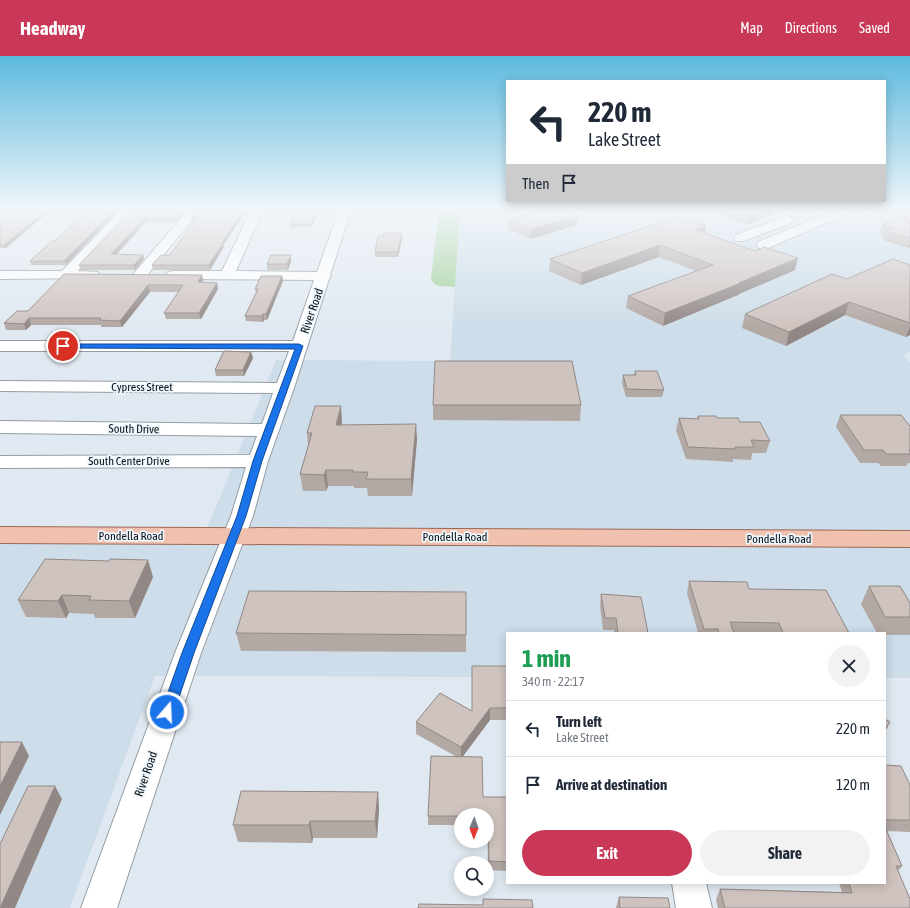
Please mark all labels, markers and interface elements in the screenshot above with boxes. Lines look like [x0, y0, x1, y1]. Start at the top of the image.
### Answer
text: Headway [20, 17, 85, 39]
text: Map [740, 20, 763, 36]
text: Directions [785, 20, 837, 36]
text: Saved [859, 20, 890, 36]
icon: left [522, 96, 574, 148]
text: 220 m [588, 96, 651, 128]
text: Lake Street [588, 129, 661, 150]
icon: arrive [558, 172, 580, 194]
text: Then [522, 175, 550, 192]
street label: River Road [298, 286, 326, 336]
pin [46, 329, 80, 363]
icon: arrive [52, 335, 74, 357]
street label: Cypress Street [111, 380, 173, 394]
street label: South Drive [109, 422, 159, 436]
street label: South Center Drive [88, 454, 170, 468]
street label: Pondella Road [99, 529, 163, 543]
street label: Pondella Road [423, 530, 487, 544]
street label: Pondella Road [747, 532, 811, 546]
text: 1 min [522, 645, 571, 672]
button: close [828, 645, 870, 687]
text: 340 m · 22:17 [522, 674, 585, 689]
position arrow [146, 691, 188, 733]
text: Turn left [556, 713, 602, 730]
icon: left [522, 718, 544, 740]
text: 220 m [836, 720, 870, 737]
text: Lake Street [556, 730, 609, 745]
street label: River Road [132, 749, 160, 799]
icon: arrive [522, 774, 544, 796]
text: Arrive at destination [556, 776, 667, 793]
text: 120 m [836, 776, 870, 793]
north arrow [454, 808, 494, 848]
map controls [454, 808, 494, 896]
button: Exit [522, 830, 692, 876]
button: Share [700, 830, 870, 876]
button: search [454, 856, 494, 896]

